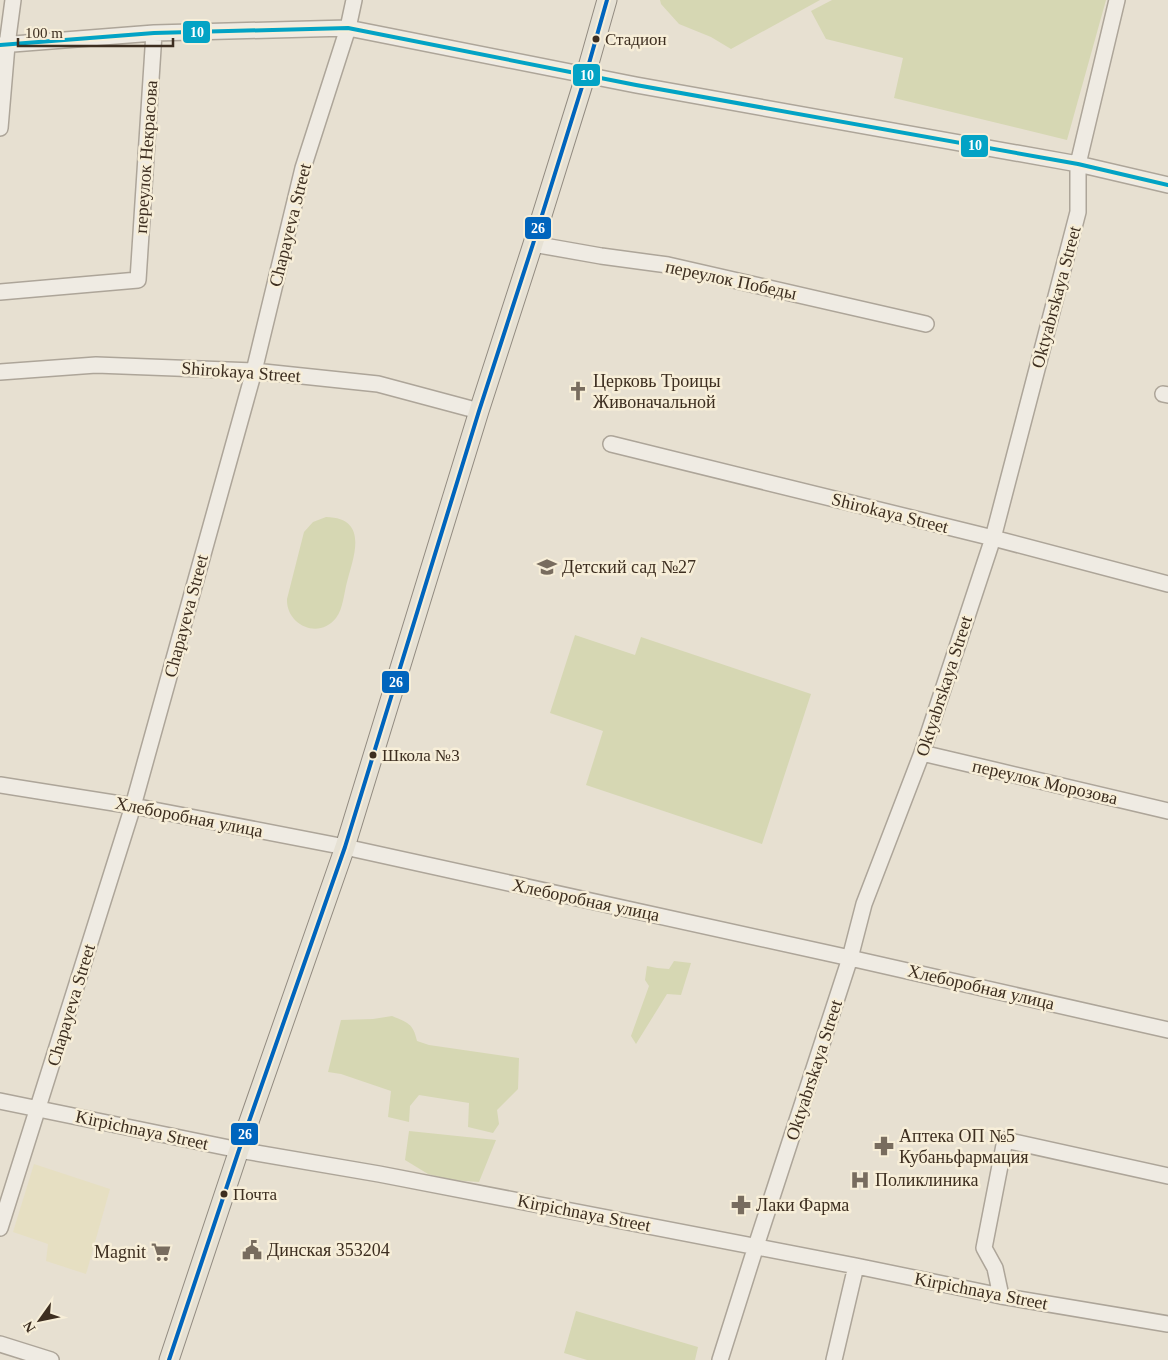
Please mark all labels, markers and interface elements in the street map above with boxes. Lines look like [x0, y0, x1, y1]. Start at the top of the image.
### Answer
scale bar [18, 15, 172, 47]
line badge: 10 [182, 20, 211, 44]
text: 100 m [25, 25, 63, 41]
text: 10 [190, 25, 204, 40]
place label: Стадион [605, 30, 667, 49]
marker: Стадион [591, 34, 601, 44]
line badge: 10 [572, 63, 601, 87]
text: 10 [580, 68, 594, 83]
street label: переулок Некрасова [131, 80, 161, 234]
line badge: 10 [960, 134, 989, 158]
text: 10 [968, 138, 982, 153]
street label: Chapayeva Street [265, 161, 315, 289]
line badge: 26 [524, 216, 552, 240]
text: 26 [531, 221, 545, 236]
street label: Oktyabrskaya Street [1027, 224, 1085, 370]
street label: переулок Победы [664, 256, 798, 304]
street label: Shirokaya Street [181, 358, 301, 386]
place label: Церковь Троицы Живоначальной [593, 371, 721, 412]
church icon: Церковь Троицы Живоначальной [567, 380, 589, 402]
street label: Shirokaya Street [830, 489, 950, 537]
street label: Chapayeva Street [160, 552, 212, 680]
school or university icon: Детский сад №27 [536, 556, 558, 578]
place label: Детский сад №27 [562, 557, 696, 577]
street label: Oktyabrskaya Street [912, 613, 976, 759]
line badge: 26 [381, 670, 410, 694]
text: 26 [389, 675, 403, 690]
place label: Школа №3 [382, 746, 460, 765]
marker: Школа №3 [368, 750, 378, 760]
street label: переулок Морозова [970, 756, 1120, 808]
street label: Хлеборобная улица [113, 793, 265, 841]
street label: Хлеборобная улица [510, 875, 662, 925]
street label: Chapayeva Street [43, 942, 99, 1068]
street label: Хлеборобная улица [906, 960, 1056, 1014]
street label: Oktyabrskaya Street [782, 997, 846, 1143]
street label: Kirpichnaya Street [74, 1106, 210, 1154]
line badge: 26 [230, 1122, 259, 1146]
place label: Аптека ОП №5 Кубаньфармация [899, 1126, 1029, 1167]
text: 26 [238, 1127, 252, 1142]
pharmacy icon: Аптека ОП №5 Кубаньфармация [873, 1135, 895, 1157]
hospital icon: Поликлиника [849, 1169, 871, 1191]
place label: Поликлиника [875, 1170, 978, 1190]
place label: Почта [233, 1185, 278, 1204]
marker: Почта [219, 1189, 229, 1199]
street label: Kirpichnaya Street [516, 1190, 652, 1236]
pharmacy icon: Лаки Фарма [730, 1194, 752, 1216]
place label: Лаки Фарма [756, 1195, 849, 1215]
public building icon: Динская 353204 [241, 1239, 263, 1261]
place label: Динская 353204 [267, 1240, 390, 1260]
supermarket icon: Magnit [150, 1241, 172, 1263]
place label: Magnit [94, 1242, 146, 1262]
street label: Kirpichnaya Street [913, 1268, 1049, 1314]
north arrow [15, 1295, 65, 1345]
text: N [20, 1318, 39, 1335]

